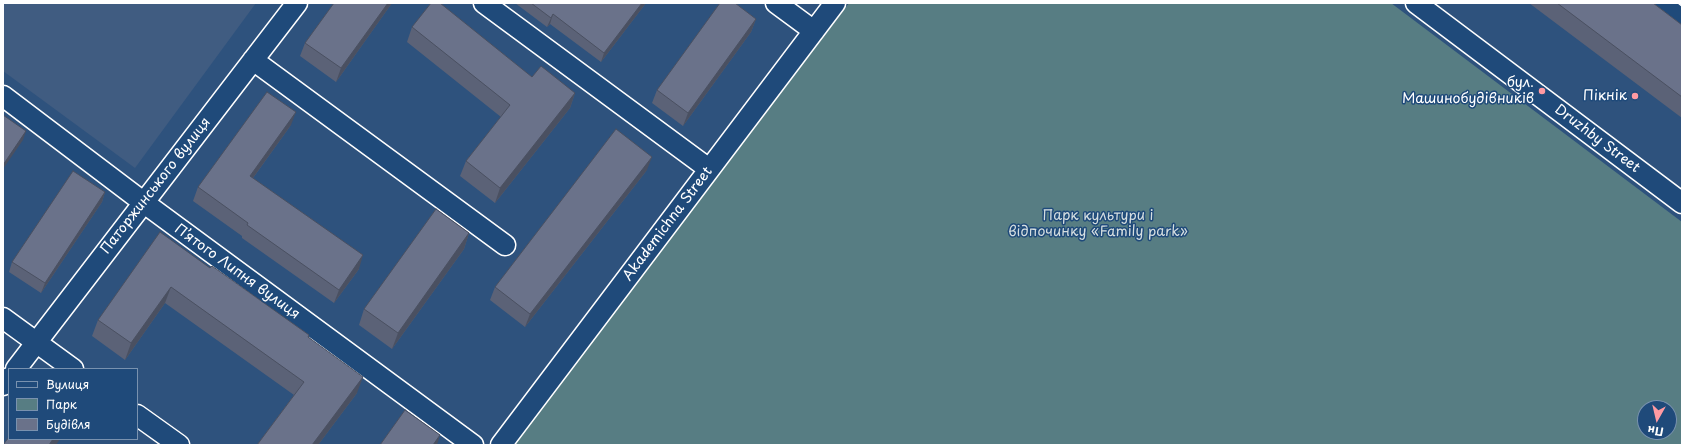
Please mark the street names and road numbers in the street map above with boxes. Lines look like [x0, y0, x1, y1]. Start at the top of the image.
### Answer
street label: Druzhby Street [1551, 101, 1643, 177]
street label: Паторжинського вулиця [98, 114, 214, 258]
street label: Akademichna Street [620, 164, 716, 284]
street label: П’ятого Липня вулиця [171, 221, 303, 323]

